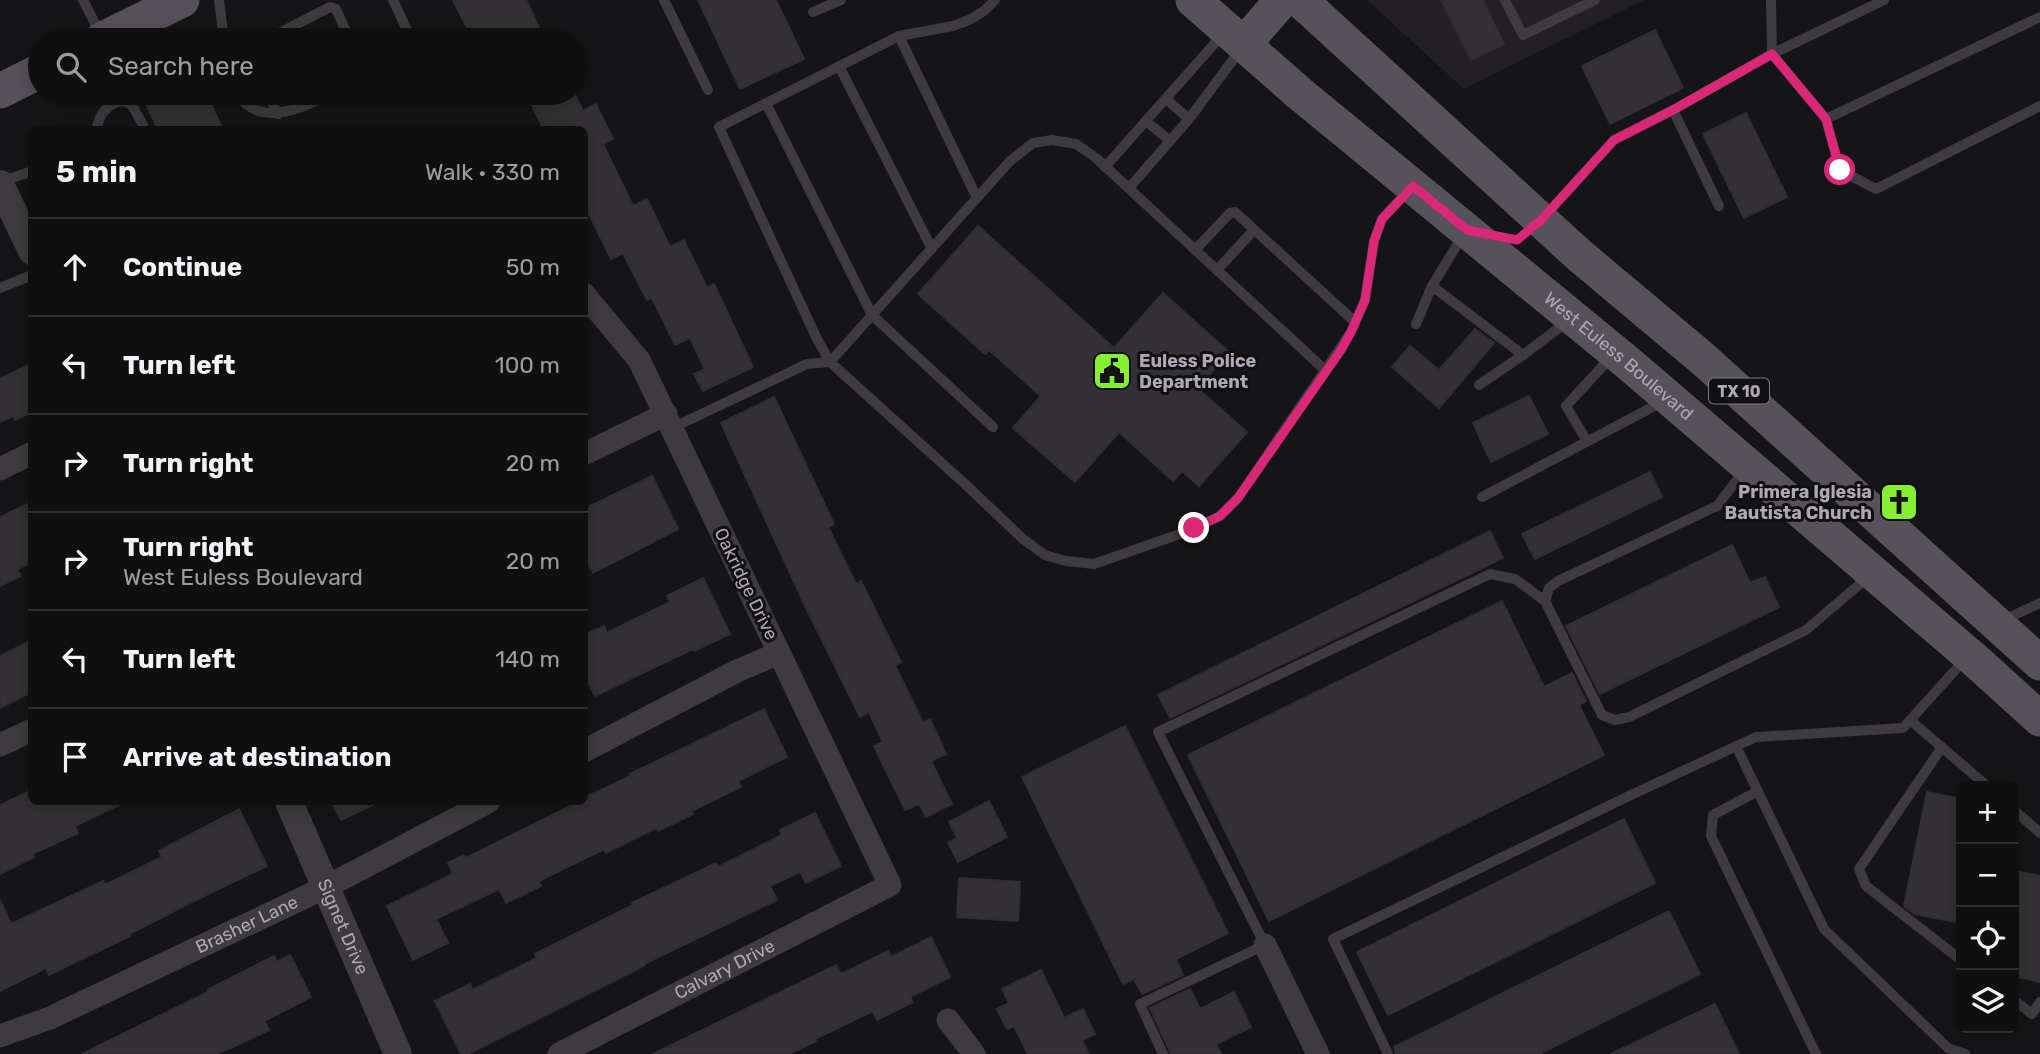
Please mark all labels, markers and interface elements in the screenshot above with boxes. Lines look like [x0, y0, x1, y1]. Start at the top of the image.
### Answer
search box [28, 28, 588, 105]
icon: search [52, 48, 90, 86]
text: Search here [108, 51, 254, 82]
text: 5 min [56, 154, 137, 190]
route start [1824, 154, 1855, 185]
text: Walk · 330 m [425, 158, 560, 186]
icon: ahead [56, 248, 94, 286]
text: Continue [123, 252, 242, 283]
text: 50 m [506, 253, 560, 281]
street label: West Euless Boulevard [1539, 287, 1698, 425]
icon: left [56, 346, 94, 384]
text: Turn left [123, 350, 235, 381]
public building icon: Euless Police Department [1091, 350, 1133, 392]
place label: Euless Police Department [1139, 350, 1257, 393]
text: 100 m [495, 351, 560, 379]
road number: TX 10 [1709, 378, 1769, 404]
icon: right [56, 444, 94, 482]
text: Turn right [123, 448, 253, 479]
text: 20 m [506, 449, 560, 477]
place label: Primera Iglesia Bautista Church [1725, 481, 1872, 524]
church icon: Primera Iglesia Bautista Church [1878, 481, 1920, 523]
route end [1178, 512, 1209, 543]
street label: Oakridge Drive [709, 524, 783, 644]
text: Turn right [123, 532, 253, 563]
icon: right [56, 542, 94, 580]
text: 20 m [506, 547, 560, 575]
text: West Euless Boulevard [123, 563, 363, 591]
icon: left [56, 640, 94, 678]
text: Turn left [123, 644, 235, 675]
text: 140 m [495, 645, 560, 673]
icon: arrive [56, 738, 94, 776]
text: Arrive at destination [123, 742, 391, 773]
map controls [1956, 781, 2019, 1033]
button: + [1956, 781, 2019, 844]
button: − [1956, 844, 2019, 907]
street label: Signet Drive [313, 876, 373, 978]
street label: Brasher Lane [192, 891, 302, 958]
button: locate [1956, 907, 2019, 970]
street label: Calvary Drive [671, 935, 779, 1004]
button: layers [1956, 970, 2019, 1033]

